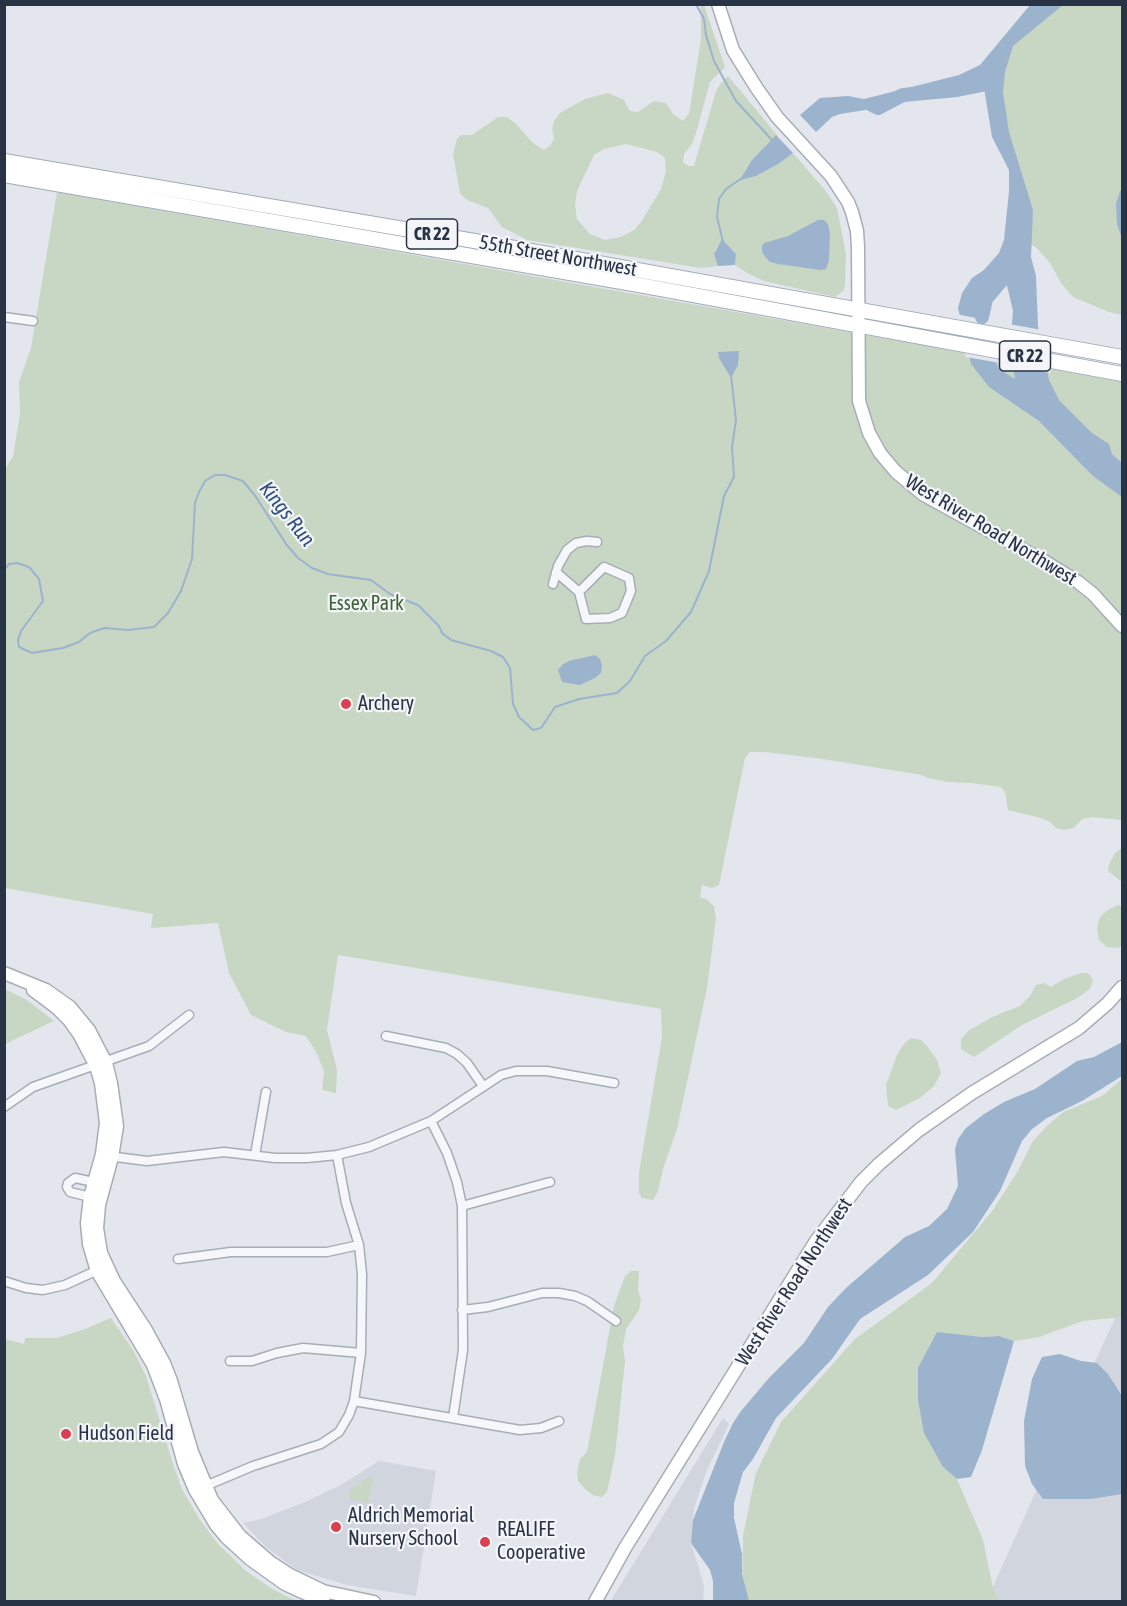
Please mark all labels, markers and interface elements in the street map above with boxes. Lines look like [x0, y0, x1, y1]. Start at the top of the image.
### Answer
road number: CR 22 [406, 219, 458, 249]
street label: 55th Street Northwest [477, 230, 639, 282]
road number: CR 22 [1000, 341, 1050, 371]
street label: West River Road Northwest [901, 469, 1081, 591]
water label: Kings Run [254, 477, 320, 551]
park label: Essex Park [328, 592, 404, 616]
place label: Archery [358, 692, 414, 716]
marker: Archery [339, 697, 353, 711]
street label: West River Road Northwest [731, 1193, 857, 1371]
place label: Hudson Field [78, 1422, 174, 1446]
marker: Hudson Field [59, 1427, 73, 1441]
place label: Aldrich Memorial Nursery School [348, 1504, 474, 1551]
place label: REALIFE Cooperative [497, 1518, 586, 1565]
marker: Aldrich Memorial Nursery School [329, 1520, 343, 1534]
marker: REALIFE Cooperative [478, 1535, 492, 1549]

